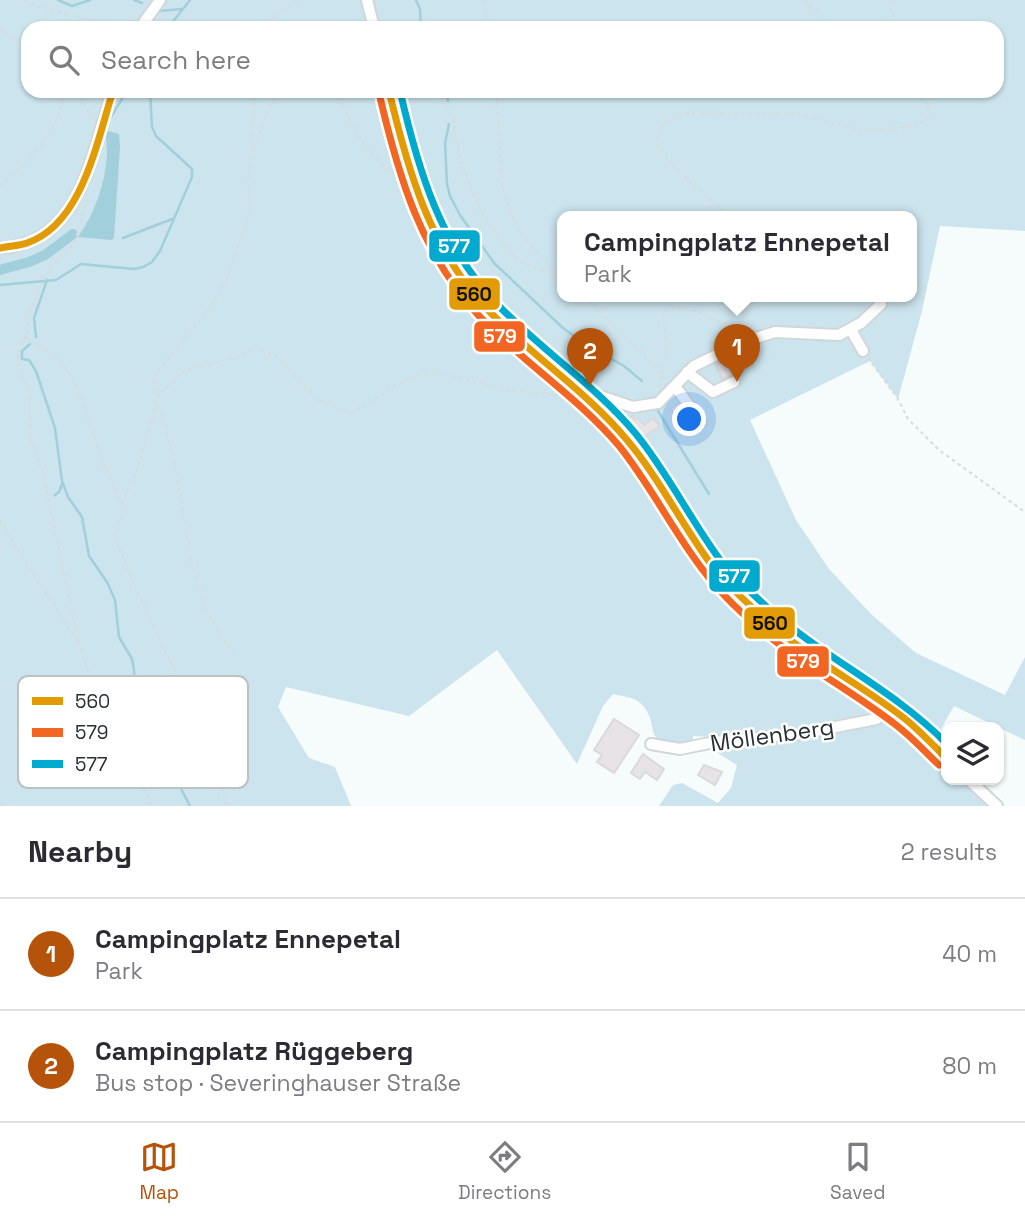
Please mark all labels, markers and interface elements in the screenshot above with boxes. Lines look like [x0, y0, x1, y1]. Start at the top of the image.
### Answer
search box [21, 21, 1004, 98]
icon: search [45, 41, 83, 79]
text: Search here [101, 43, 251, 77]
popup [557, 211, 917, 302]
text: Campingplatz Ennepetal [584, 225, 890, 259]
line badge: 577 [428, 229, 481, 263]
text: 577 [438, 234, 471, 259]
text: Park [584, 259, 632, 289]
line badge: 560 [448, 277, 501, 311]
text: 560 [456, 282, 492, 307]
line badge: 579 [473, 320, 526, 353]
text: 579 [483, 324, 517, 349]
pin: 1 [714, 324, 760, 382]
pin: 2 [567, 328, 613, 386]
your location [672, 402, 706, 436]
line badge: 577 [708, 559, 761, 593]
text: 577 [718, 564, 751, 589]
line badge: 560 [743, 606, 796, 640]
text: 560 [752, 611, 788, 636]
line badge: 579 [776, 645, 830, 678]
text: 579 [786, 649, 820, 674]
legend [18, 676, 248, 788]
text: 560 [75, 689, 110, 714]
street label: Möllenberg [708, 711, 836, 759]
text: 579 [75, 720, 108, 745]
map controls [941, 722, 1004, 785]
button: layers [941, 722, 1004, 785]
text: 577 [75, 752, 108, 777]
text: Nearby [28, 832, 132, 871]
text: 2 results [901, 837, 997, 867]
text: Campingplatz Ennepetal [95, 922, 401, 956]
text: 1 [46, 939, 56, 969]
text: 40 m [942, 939, 997, 969]
text: Park [95, 956, 143, 986]
text: Campingplatz Rüggeberg [95, 1034, 413, 1068]
text: 2 [44, 1051, 58, 1081]
text: 80 m [942, 1051, 997, 1081]
text: Bus stop · Severinghauser Straße [95, 1068, 461, 1098]
tab: Map [139, 1138, 179, 1205]
tab: Directions [458, 1138, 551, 1205]
tab: Saved [830, 1138, 886, 1205]

